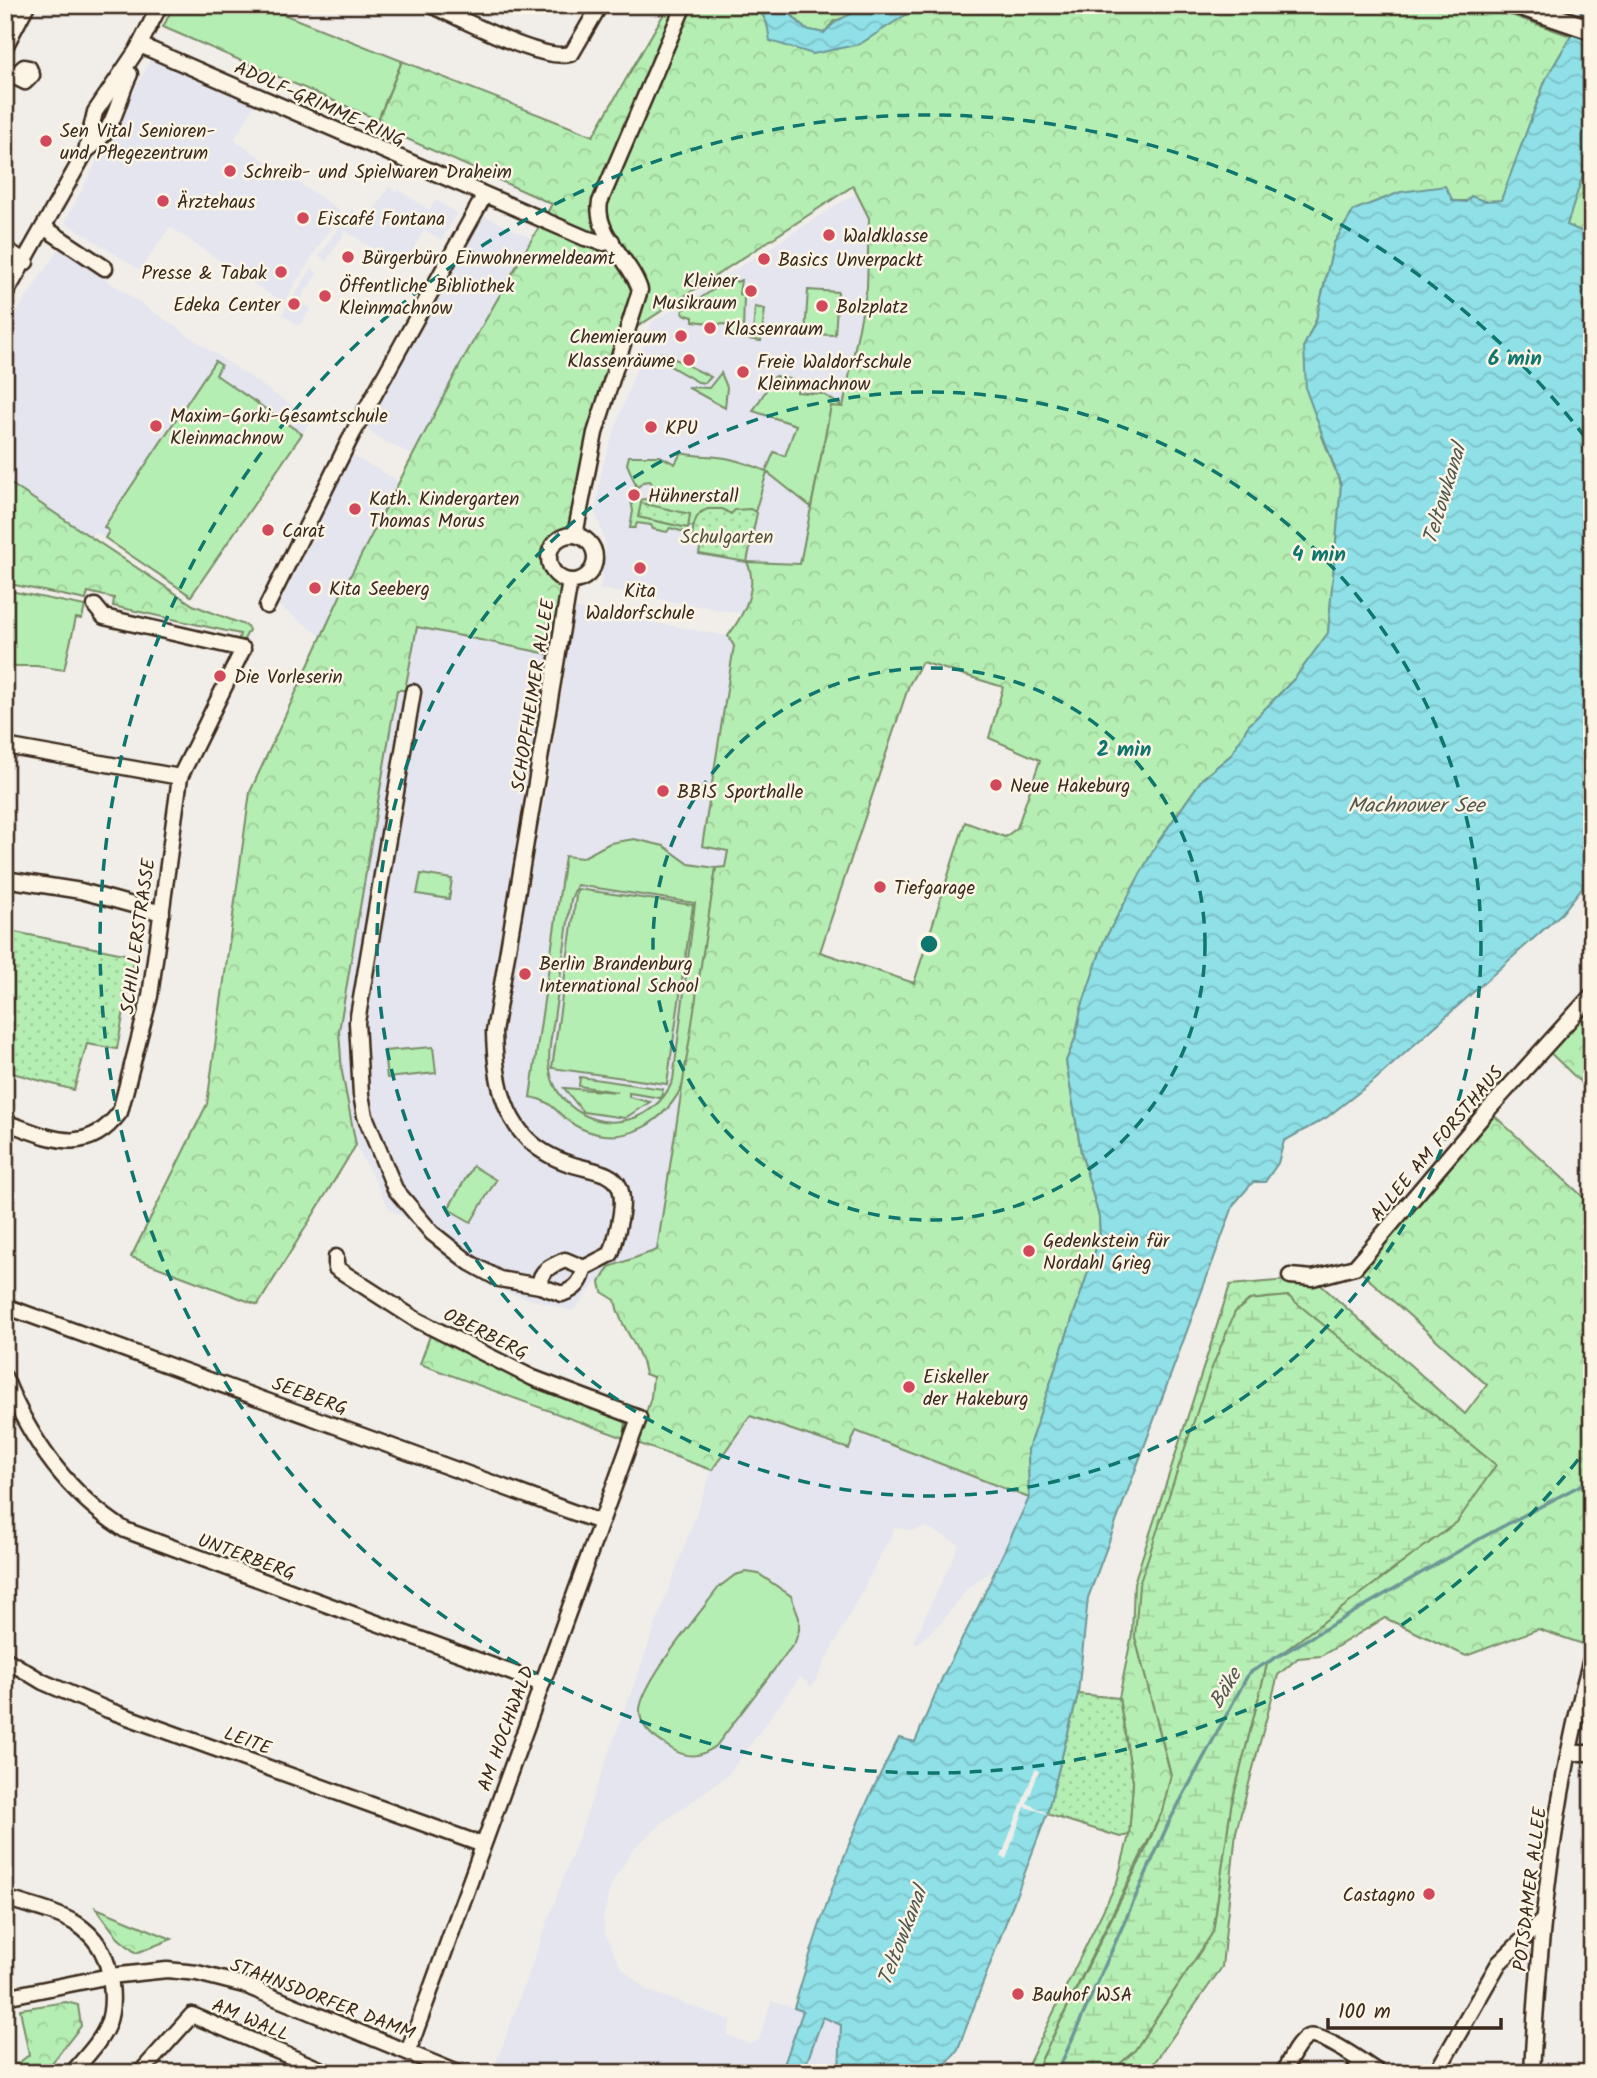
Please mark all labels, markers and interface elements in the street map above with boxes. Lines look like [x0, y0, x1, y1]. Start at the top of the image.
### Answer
street label: ADOLF-GRIMME-RING [229, 54, 409, 156]
place label: Sen Vital Senioren- und Pflegezentrum [60, 117, 215, 169]
marker: Sen Vital Senioren- und Pflegezentrum [38, 133, 54, 149]
place label: Schreib- und Spielwaren Draheim [244, 158, 512, 188]
marker: Schreib- und Spielwaren Draheim [222, 163, 238, 179]
place label: Ärztehaus [177, 188, 255, 218]
marker: Ärztehaus [155, 193, 171, 209]
place label: Eiscafé Fontana [317, 205, 445, 235]
marker: Eiscafé Fontana [295, 210, 311, 226]
place label: Waldklasse [843, 222, 929, 252]
marker: Waldklasse [821, 227, 837, 243]
place label: Bürgerbüro Einwohnermeldeamt [362, 244, 616, 274]
place label: Basics Unverpackt [778, 246, 924, 276]
marker: Bürgerbüro Einwohnermeldeamt [340, 249, 356, 265]
marker: Basics Unverpackt [756, 251, 772, 267]
place label: Presse & Tabak [142, 259, 267, 289]
marker: Presse & Tabak [273, 264, 289, 280]
place label: Kleiner Musikraum [652, 267, 739, 319]
place label: Öffentliche Bibliothek Kleinmachnow [339, 272, 514, 324]
marker: Kleiner Musikraum [743, 283, 759, 299]
marker: Öffentliche Bibliothek Kleinmachnow [317, 288, 333, 304]
place label: Edeka Center [173, 291, 282, 321]
place label: Bolzplatz [836, 293, 908, 323]
marker: Edeka Center [286, 296, 302, 312]
marker: Bolzplatz [814, 298, 830, 314]
place label: Klassenraum [724, 315, 823, 345]
marker: Klassenraum [702, 320, 718, 336]
place label: Chemieraum [569, 323, 667, 353]
marker: Chemieraum [673, 328, 689, 344]
text: 6 min [1488, 343, 1542, 376]
place label: Klassenräume [567, 347, 675, 377]
place label: Freie Waldorfschule Kleinmachnow [757, 348, 912, 400]
marker: Klassenräume [681, 352, 697, 368]
marker: Freie Waldorfschule Kleinmachnow [735, 364, 751, 380]
place label: Maxim-Gorki-Gesamtschule Kleinmachnow [170, 402, 388, 454]
place label: KPU [665, 414, 698, 444]
marker: Maxim-Gorki-Gesamtschule Kleinmachnow [148, 418, 164, 434]
marker: KPU [643, 419, 659, 435]
water label: Teltowkanal [1415, 436, 1477, 549]
place label: Hühnerstall [648, 482, 739, 512]
place label: Kath. Kindergarten Thomas Morus [369, 485, 519, 537]
marker: Hühnerstall [626, 487, 642, 503]
marker: Kath. Kindergarten Thomas Morus [347, 501, 363, 517]
place label: Carat [282, 517, 325, 547]
marker: Carat [260, 522, 276, 538]
park label: Schulgarten [681, 523, 773, 553]
text: 4 min [1292, 539, 1346, 572]
marker: Kita Waldorfschule [632, 560, 648, 576]
place label: Kita Seeberg [329, 575, 430, 605]
place label: Kita Waldorfschule [585, 577, 695, 629]
marker: Kita Seeberg [307, 580, 323, 596]
street label: SCHOPFHEIMER ALLEE [504, 596, 564, 794]
place label: Die Vorleserin [234, 663, 343, 693]
marker: Die Vorleserin [212, 668, 228, 684]
text: 2 min [1097, 734, 1151, 767]
place label: Neue Hakeburg [1010, 772, 1130, 802]
marker: Neue Hakeburg [988, 777, 1004, 793]
place label: BBIS Sporthalle [677, 778, 804, 808]
marker: BBIS Sporthalle [655, 783, 671, 799]
water label: Machnower See [1348, 790, 1487, 823]
street label: SCHILLERSTRASSE [113, 855, 165, 1016]
place label: Tiefgarage [894, 874, 976, 904]
marker: Tiefgarage [872, 879, 888, 895]
centre of rings [917, 932, 941, 956]
place label: Berlin Brandenburg International School [539, 950, 699, 1002]
marker: Berlin Brandenburg International School [517, 966, 533, 982]
street label: ALLEE AM FORSTHAUS [1363, 1060, 1512, 1229]
place label: Gedenkstein für Nordahl Grieg [1043, 1227, 1171, 1279]
marker: Gedenkstein für Nordahl Grieg [1021, 1243, 1037, 1259]
street label: OBERBERG [437, 1301, 533, 1369]
place label: Eiskeller der Hakeburg [923, 1363, 1028, 1415]
street label: SEEBERG [267, 1369, 351, 1424]
marker: Eiskeller der Hakeburg [901, 1379, 917, 1395]
street label: UNTERBERG [193, 1526, 300, 1590]
water label: Bäke [1201, 1660, 1253, 1716]
street label: AM HOCHWALD [470, 1662, 543, 1796]
street label: LEITE [219, 1719, 276, 1765]
street label: POTSDAMER ALLEE [1506, 1804, 1556, 1973]
water label: Teltowkanal [869, 1879, 939, 1991]
place label: Castagno [1343, 1881, 1415, 1911]
marker: Castagno [1421, 1886, 1437, 1902]
street label: STAHNSDORFER DAMM [225, 1951, 419, 2049]
place label: Bauhof WSA [1032, 1981, 1132, 2011]
marker: Bauhof WSA [1010, 1986, 1026, 2002]
scale bar [1328, 1987, 1501, 2031]
street label: AM WALL [207, 1991, 294, 2051]
text: 100 m [1338, 1996, 1391, 2029]

